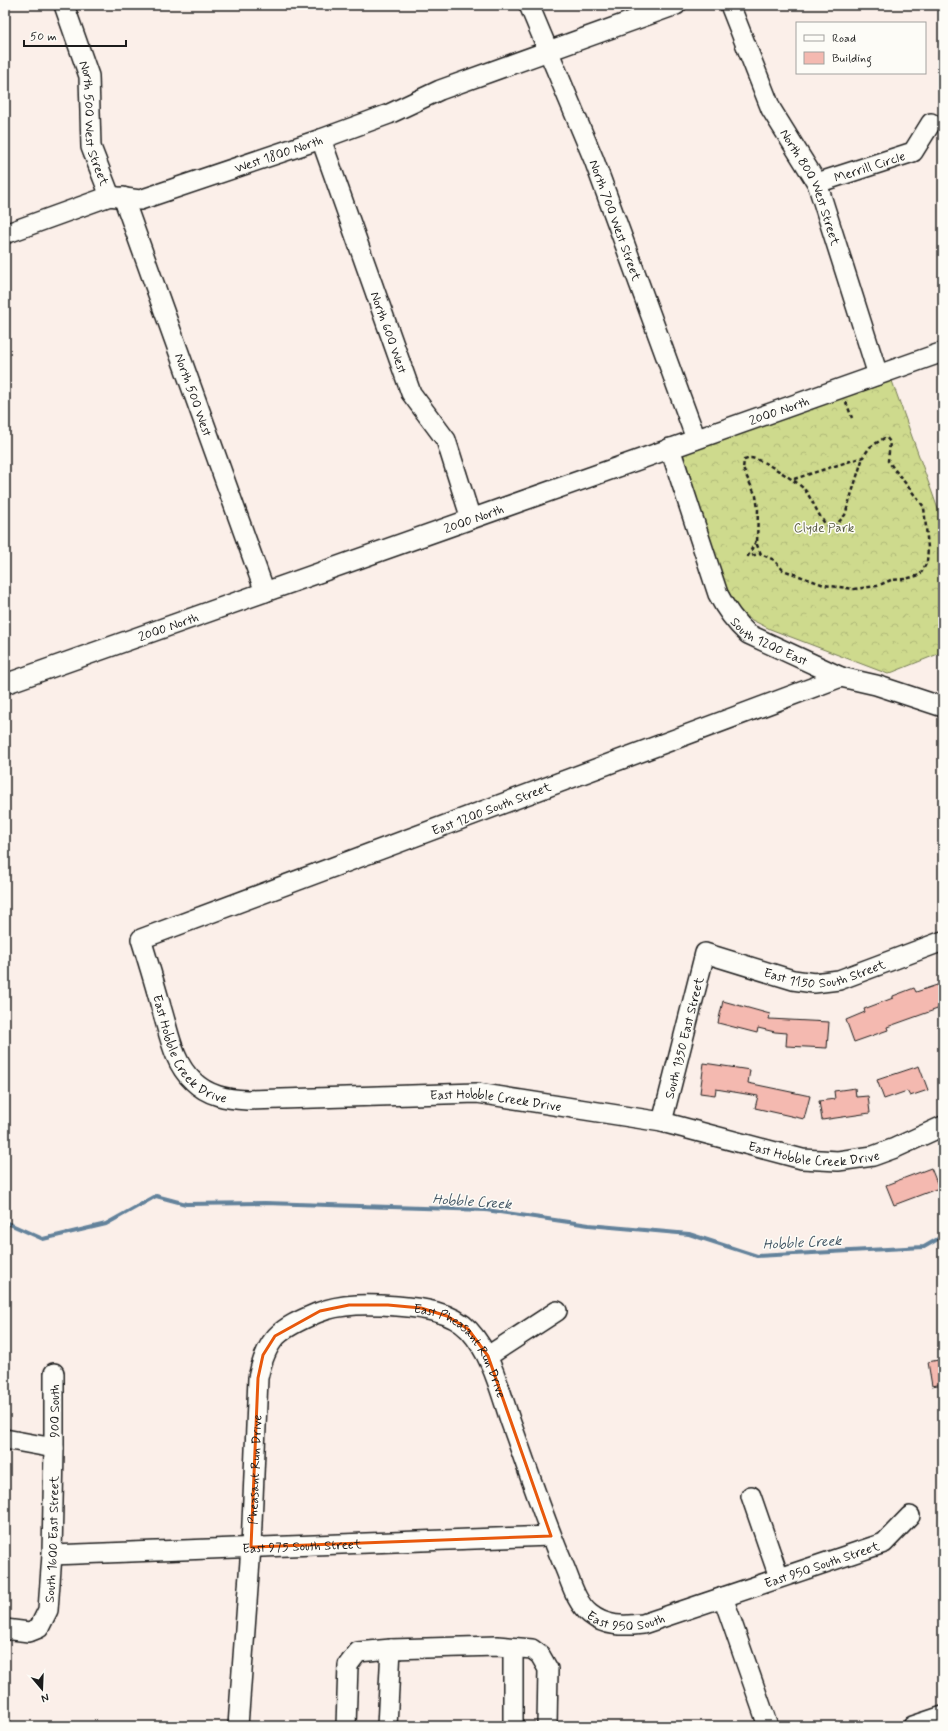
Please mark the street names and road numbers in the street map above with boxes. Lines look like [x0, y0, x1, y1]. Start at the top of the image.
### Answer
street label: North 500 West Street [74, 58, 112, 189]
street label: North 800 West Street [775, 126, 843, 248]
street label: West 1800 North [233, 132, 325, 178]
street label: Merrill Circle [832, 148, 908, 187]
street label: North 700 West Street [585, 158, 645, 284]
street label: North 600 West [366, 289, 410, 376]
street label: North 500 West [170, 351, 215, 439]
street label: 2000 North [747, 393, 812, 430]
street label: 2000 North [442, 501, 506, 538]
street label: 2000 North [136, 609, 201, 646]
street label: South 1200 East [726, 614, 810, 670]
street label: East 1200 South Street [429, 779, 554, 840]
street label: East 1150 South Street [761, 956, 888, 993]
street label: South 1350 East Street [661, 975, 709, 1101]
street label: East Hobble Creek Drive [148, 993, 228, 1108]
street label: East Hobble Creek Drive [430, 1086, 563, 1116]
street label: East Hobble Creek Drive [746, 1138, 882, 1171]
street label: East Pheasant Run Drive [412, 1301, 509, 1400]
street label: 900 South [47, 1384, 64, 1438]
street label: Pheasant Run Drive [245, 1414, 266, 1525]
street label: South 1600 East Street [42, 1475, 63, 1603]
street label: East 975 South Street [242, 1536, 362, 1558]
street label: East 950 South Street [762, 1538, 882, 1593]
street label: East 950 South [583, 1607, 667, 1635]

